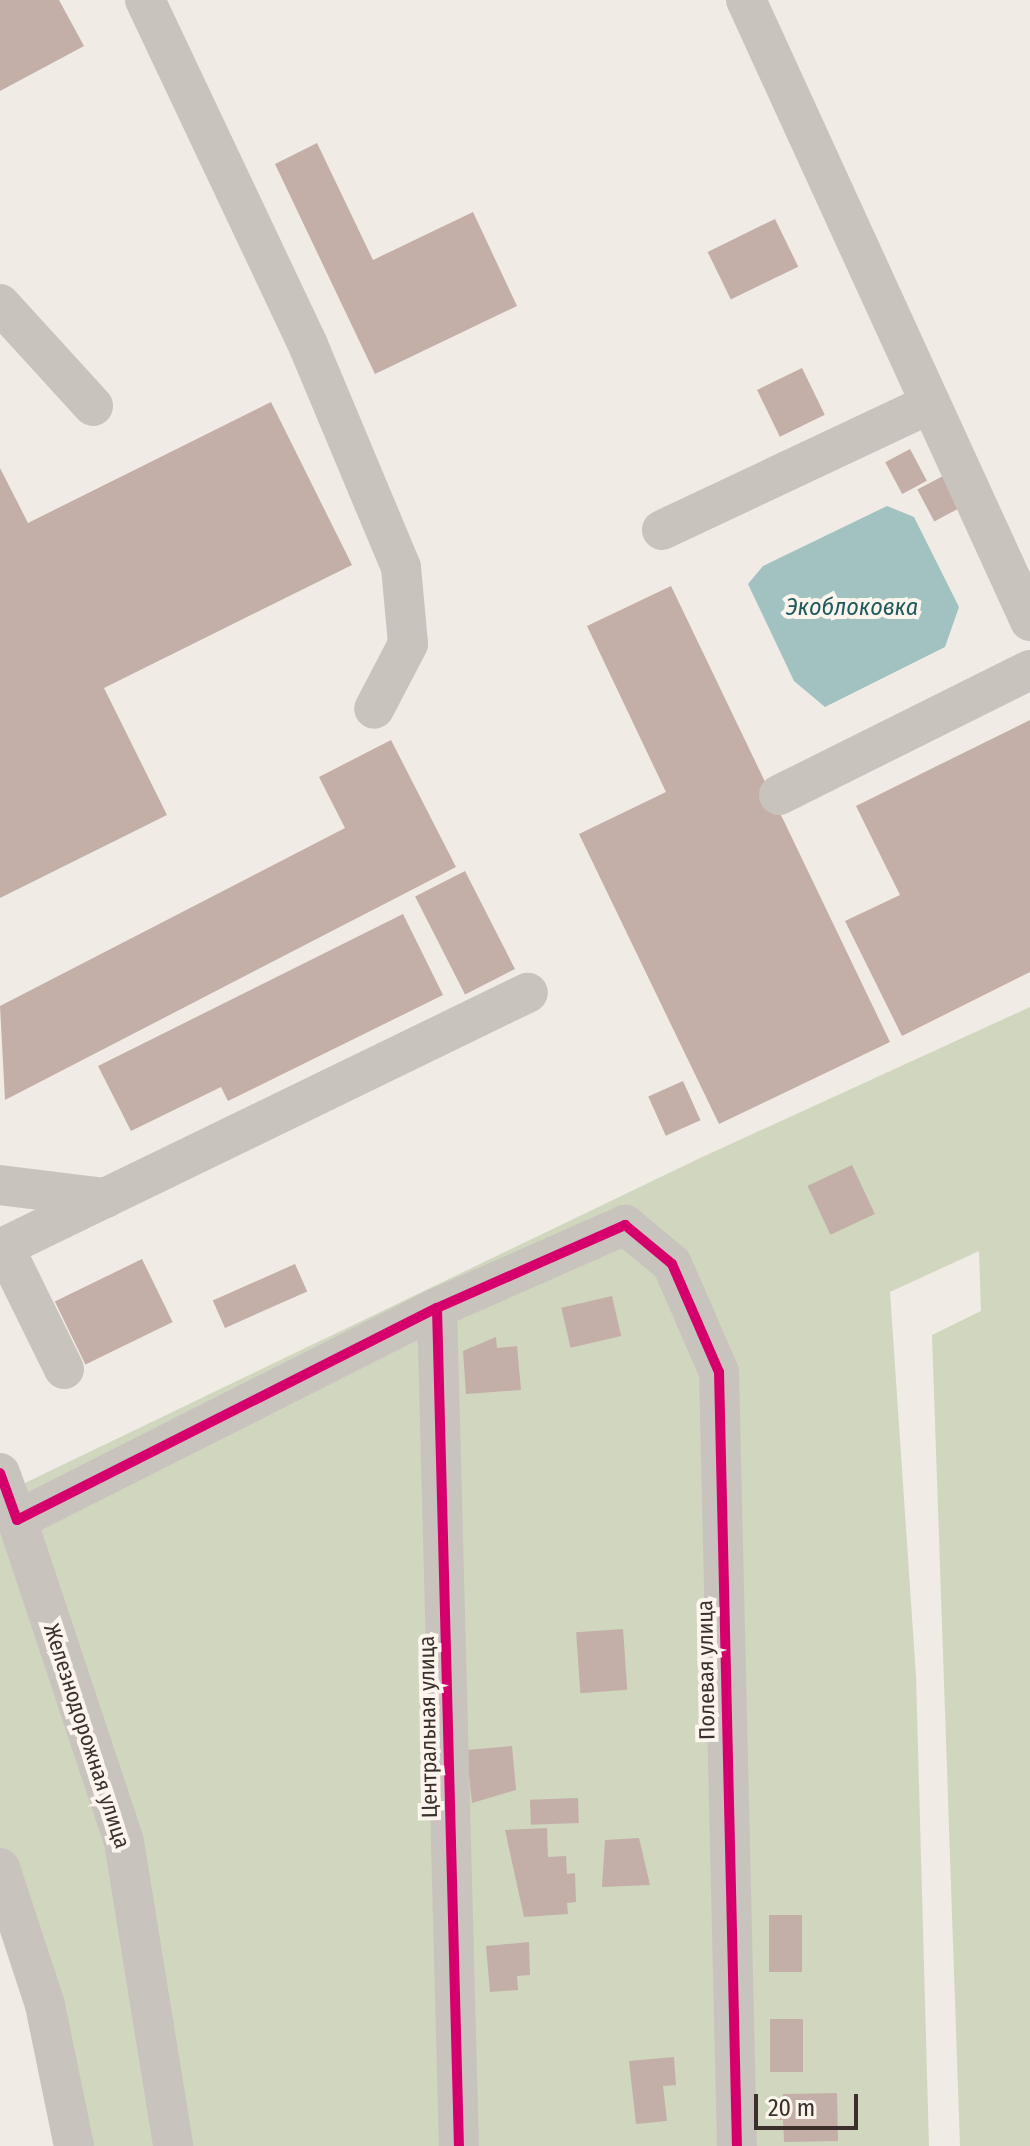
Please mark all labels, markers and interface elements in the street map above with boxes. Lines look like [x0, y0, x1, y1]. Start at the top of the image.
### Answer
water label: Экоблоковка [786, 594, 918, 622]
street label: Полевая улица [692, 1600, 720, 1740]
street label: Железнодорожная улица [38, 1620, 136, 1852]
street label: Центральная улица [413, 1636, 443, 1818]
scale bar [758, 2078, 862, 2128]
text: 20 m [768, 2094, 815, 2122]

